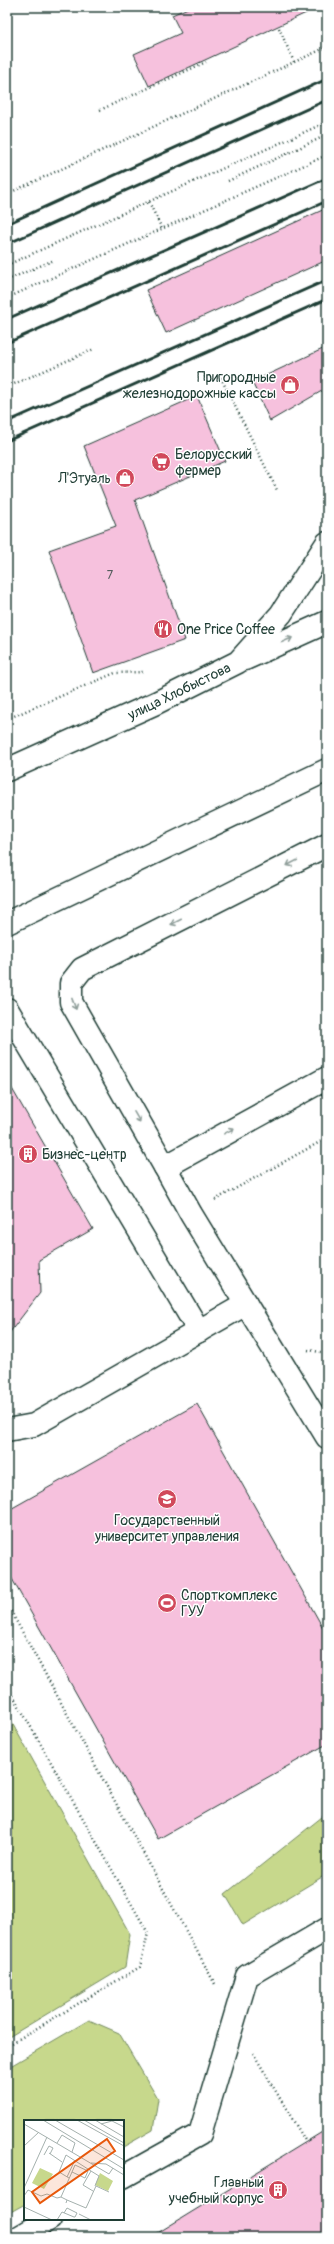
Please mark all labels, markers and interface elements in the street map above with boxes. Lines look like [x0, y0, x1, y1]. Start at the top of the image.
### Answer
place label: Пригородные железнодорожные кассы [123, 369, 276, 402]
shop icon: Пригородные железнодорожные кассы [279, 374, 301, 396]
place label: Белорусский фермер [175, 446, 252, 479]
supermarket icon: Белорусский фермер [150, 451, 172, 473]
shop icon: Л'Этуаль [114, 467, 136, 489]
place label: Л'Этуаль [57, 470, 111, 487]
house number: 7 [107, 568, 114, 583]
restaurant icon: One Price Coffee [152, 618, 174, 640]
place label: One Price Coffee [177, 621, 275, 638]
one-way arrow [280, 636, 292, 643]
street label: улица Хлобыстова [124, 659, 233, 724]
one-way arrow [286, 860, 298, 867]
one-way arrow [171, 919, 183, 926]
one-way arrow [70, 998, 78, 1010]
one-way arrow [133, 1111, 141, 1123]
one-way arrow [223, 1127, 235, 1135]
building icon: Бизнес-центр [17, 1143, 39, 1165]
place label: Бизнес-центр [42, 1146, 127, 1163]
school or university icon: Государственный университет управления [156, 1488, 178, 1510]
place label: Государственный университет управления [94, 1512, 239, 1545]
place label: Спорткомплекс ГУУ [181, 1587, 278, 1620]
sports icon: Спорткомплекс ГУУ [156, 1592, 178, 1614]
inset map [24, 2120, 124, 2220]
place label: Главный учебный корпус [168, 2174, 264, 2207]
building icon: Главный учебный корпус [267, 2179, 289, 2201]

